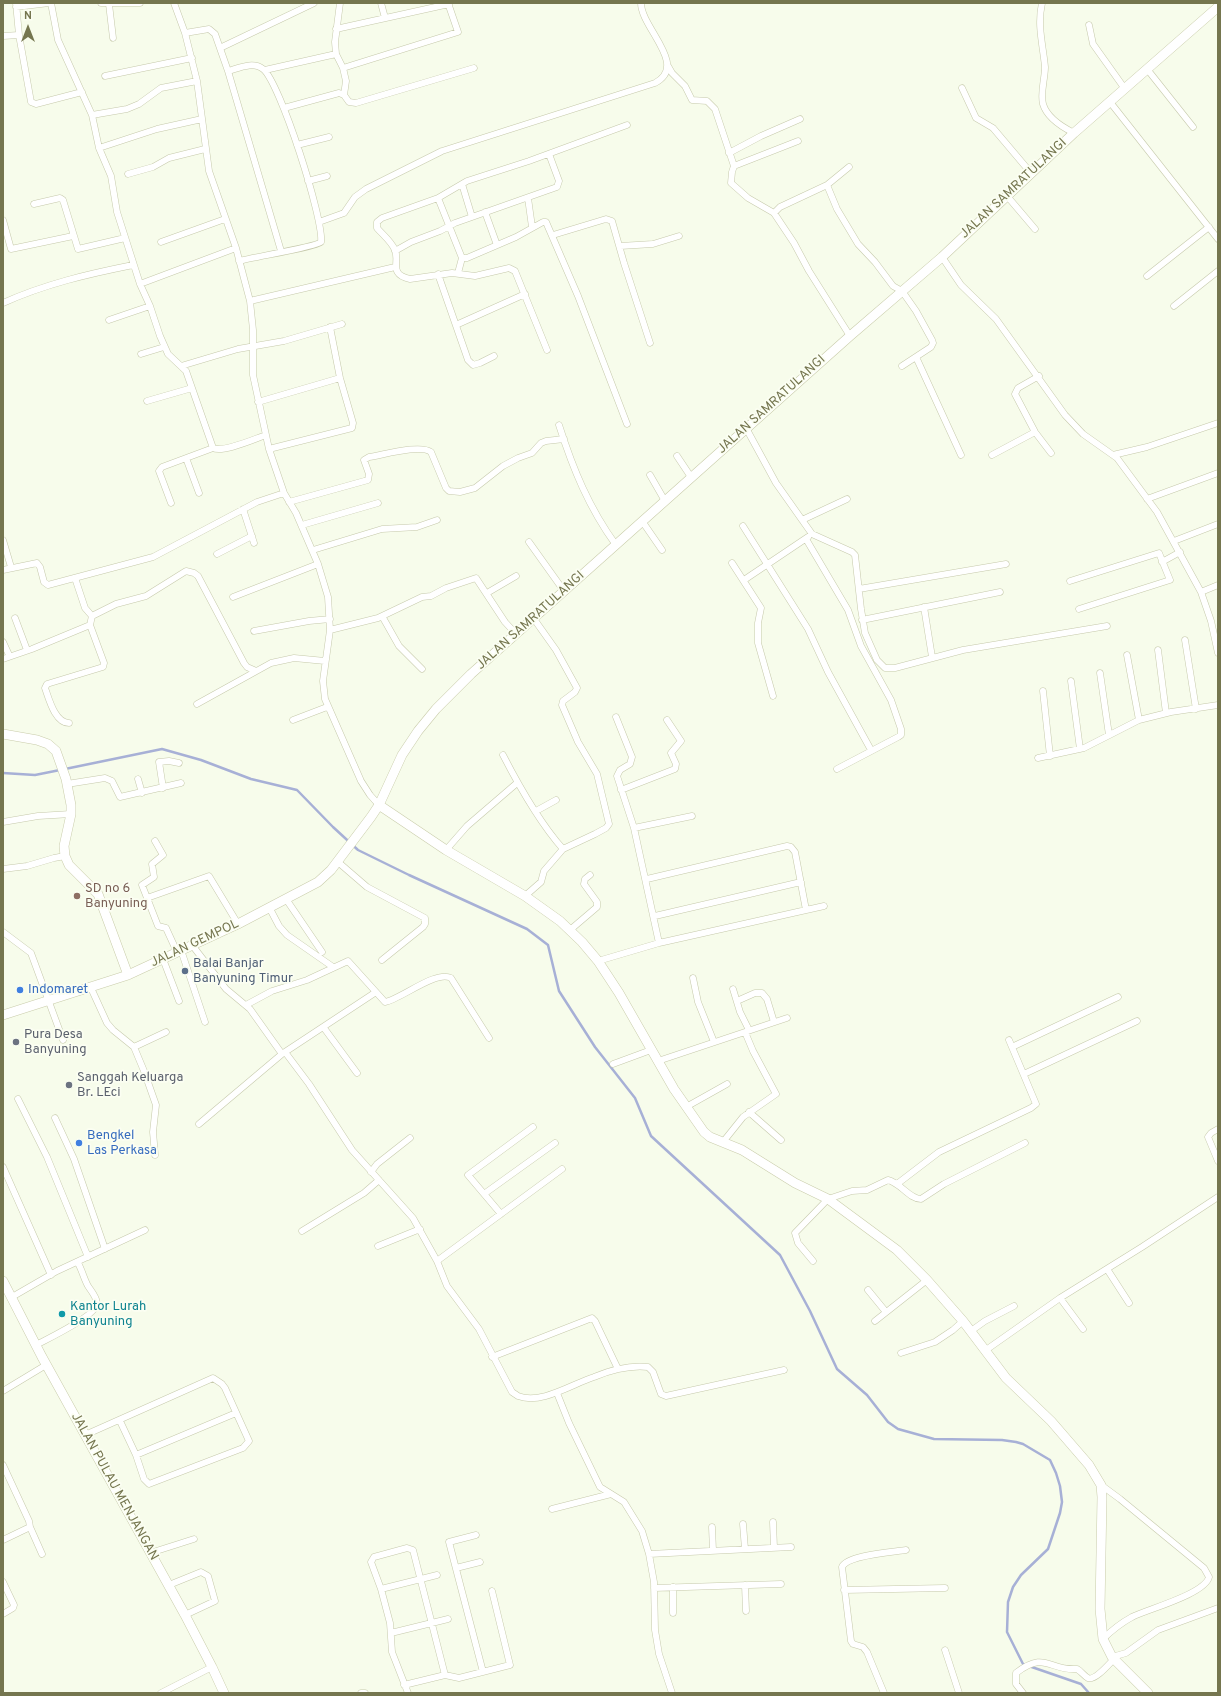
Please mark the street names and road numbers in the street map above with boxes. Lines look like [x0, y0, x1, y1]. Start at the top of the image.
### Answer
street label: JALAN SAMRATULANGI [958, 136, 1070, 242]
street label: JALAN SAMRATULANGI [715, 352, 829, 458]
street label: JALAN SAMRATULANGI [474, 568, 588, 674]
street label: JALAN GEMPOL [148, 917, 242, 971]
street label: JALAN PULAU MENJANGAN [67, 1410, 161, 1564]

